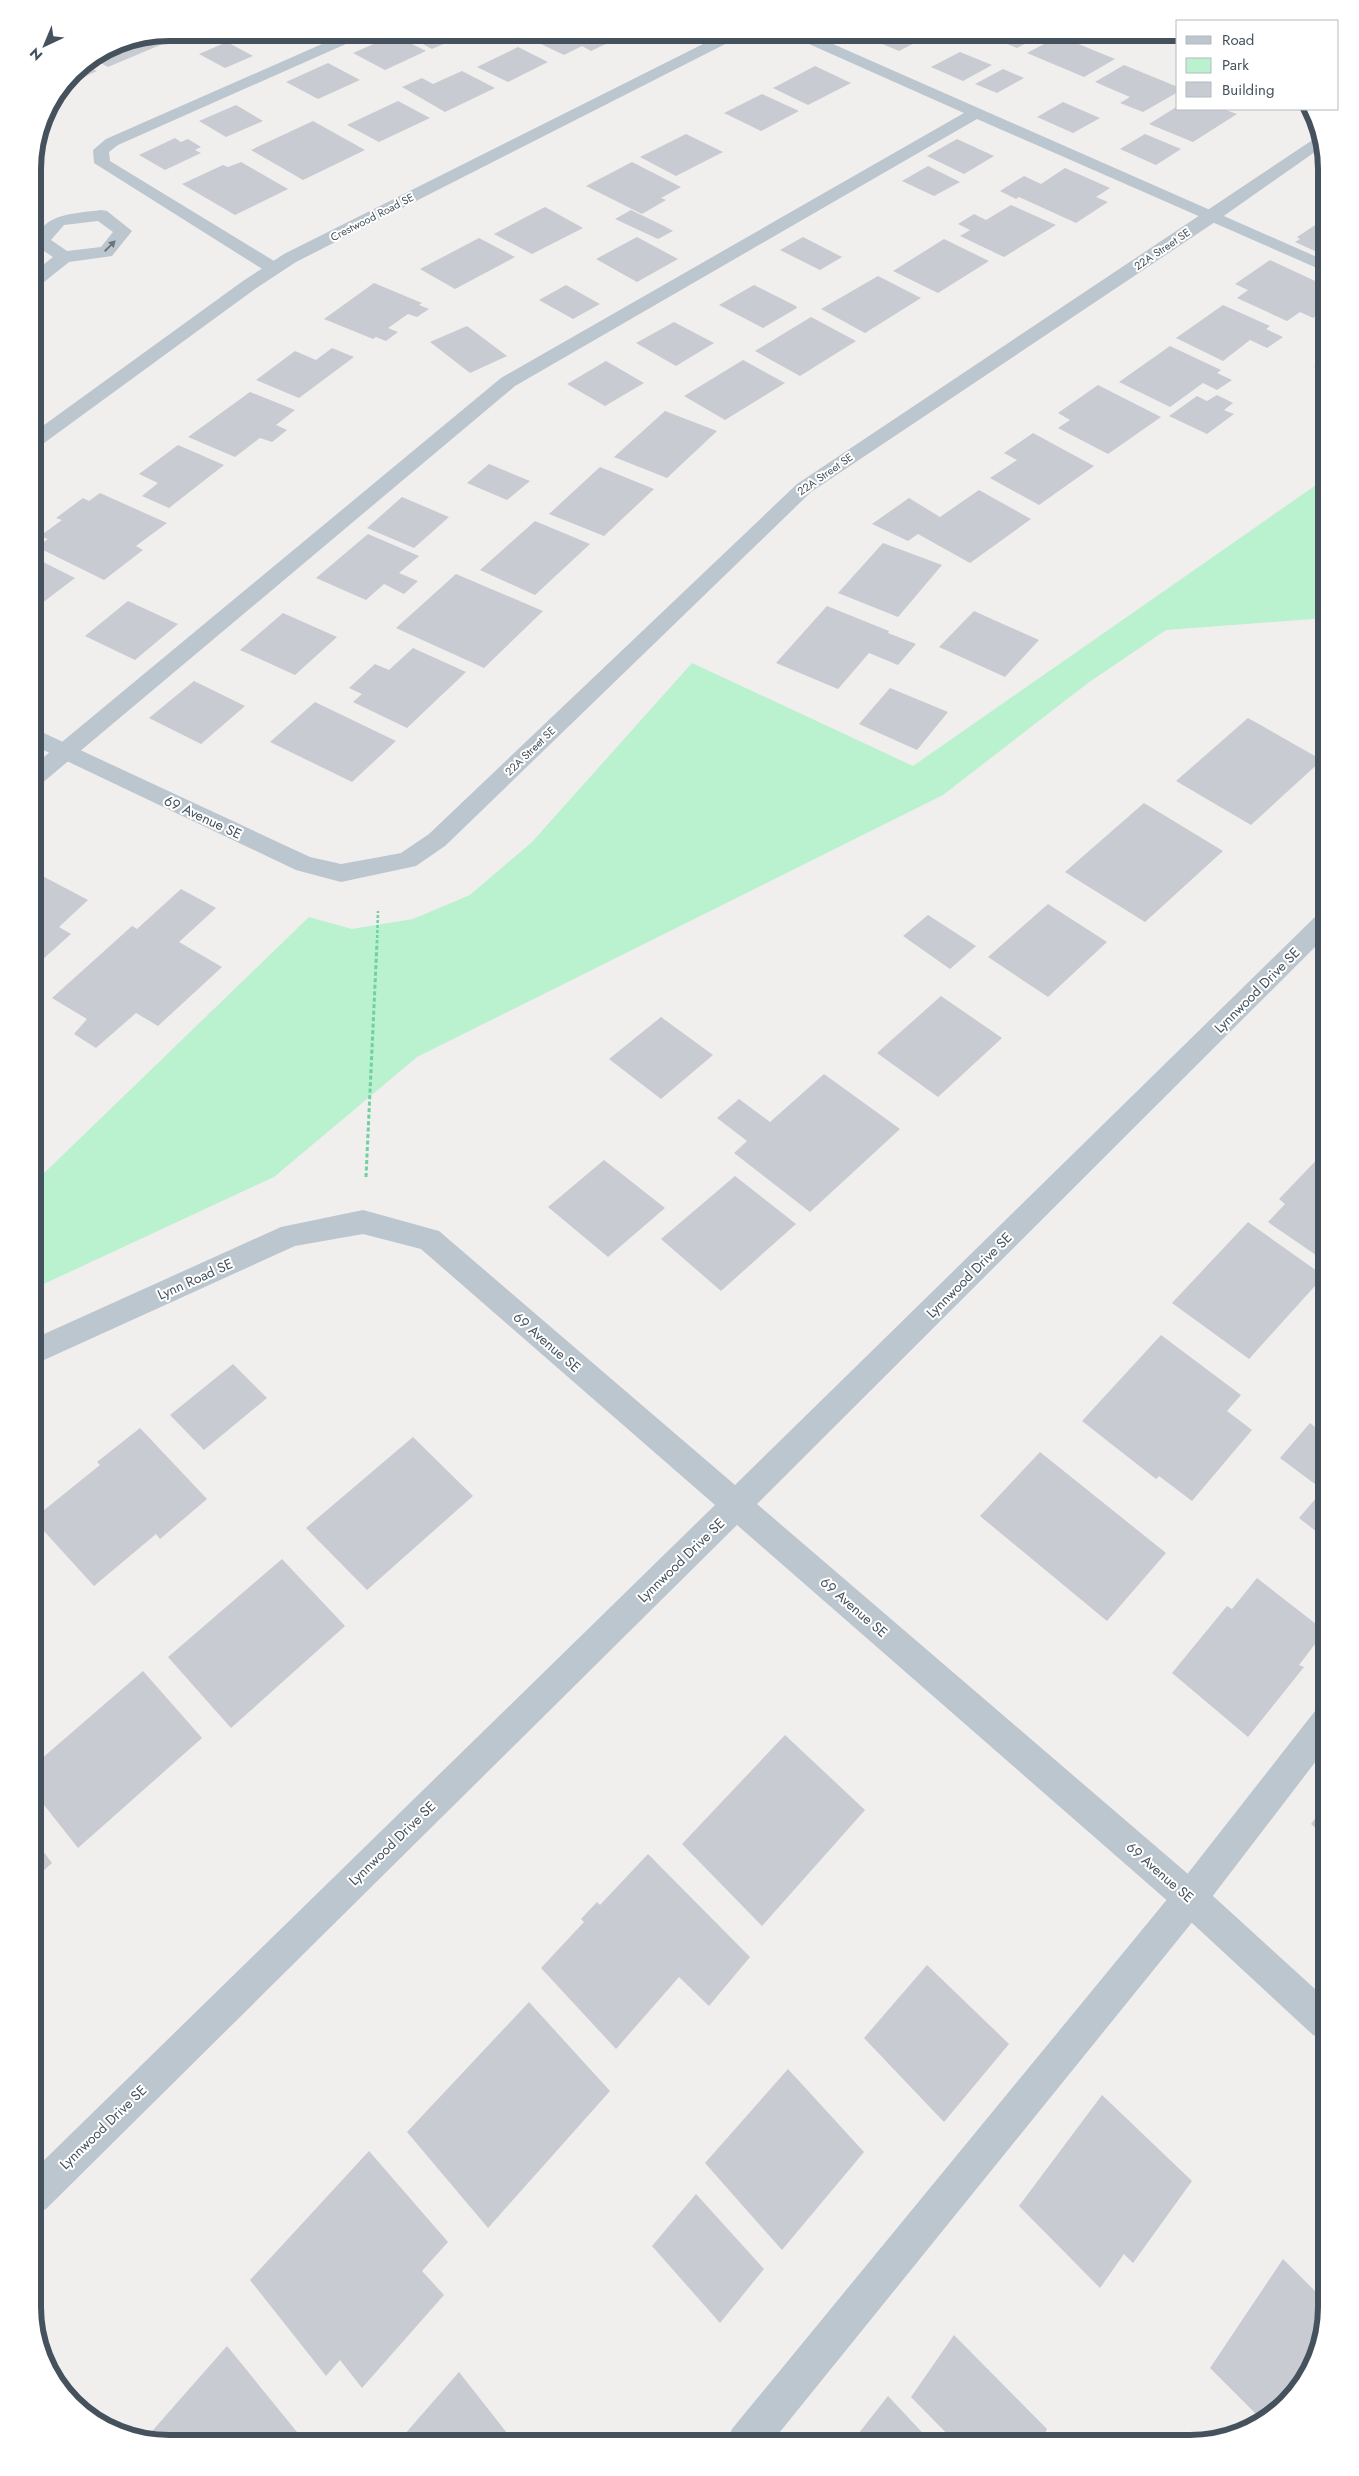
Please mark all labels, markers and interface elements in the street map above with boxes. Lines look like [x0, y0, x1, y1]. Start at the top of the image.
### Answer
north arrow [20, 20, 70, 70]
legend [1176, 20, 1339, 110]
text: Road [1222, 29, 1254, 51]
text: N [25, 43, 47, 65]
text: Park [1222, 54, 1249, 76]
text: Building [1222, 79, 1274, 101]
street label: Crestwood Road SE [327, 189, 417, 245]
street label: 22A Street SE [1131, 224, 1193, 274]
one-way arrow [104, 240, 116, 252]
street label: 22A Street SE [794, 449, 856, 499]
street label: 22A Street SE [501, 723, 559, 779]
street label: 69 Avenue SE [161, 790, 245, 844]
street label: Lynnwood Drive SE [1210, 943, 1304, 1037]
street label: Lynnwood Drive SE [922, 1228, 1016, 1322]
street label: Lynn Road SE [154, 1254, 236, 1304]
street label: 69 Avenue SE [509, 1307, 585, 1377]
street label: Lynnwood Drive SE [633, 1513, 729, 1607]
street label: 69 Avenue SE [816, 1572, 892, 1642]
street label: Lynnwood Drive SE [344, 1796, 440, 1890]
street label: 69 Avenue SE [1122, 1837, 1198, 1907]
street label: Lynnwood Drive SE [55, 2080, 151, 2174]

